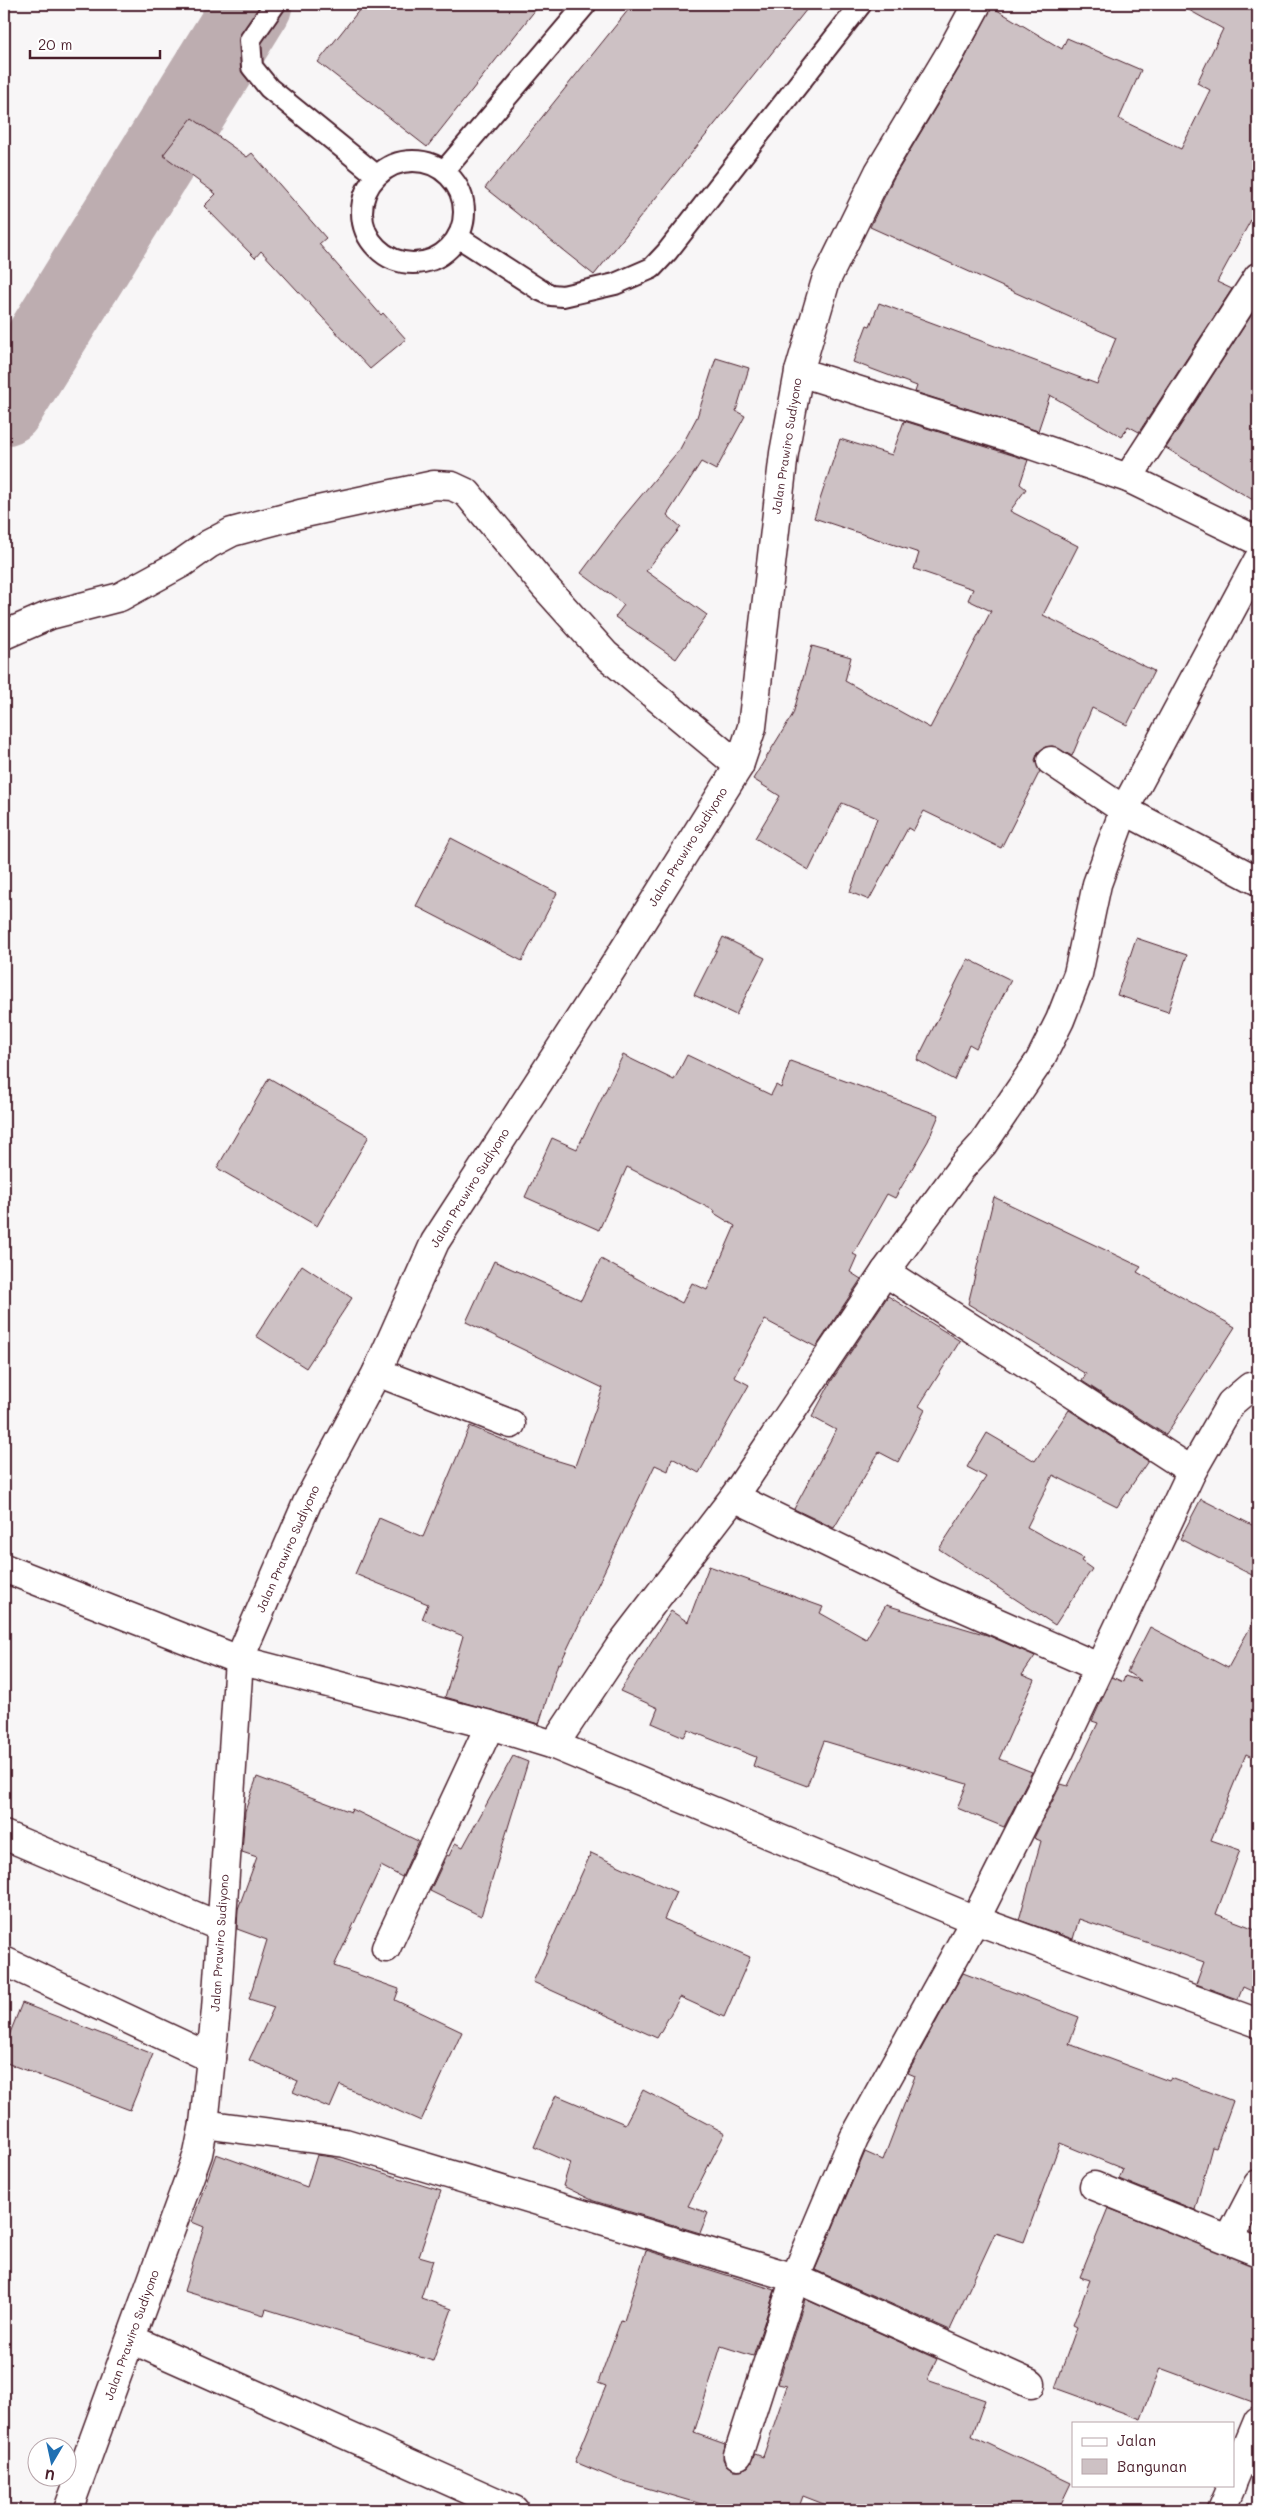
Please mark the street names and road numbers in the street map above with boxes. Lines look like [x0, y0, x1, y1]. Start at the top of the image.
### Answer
street label: Jalan Prawiro Sudiyono [767, 377, 805, 515]
street label: Jalan Prawiro Sudiyono [644, 784, 730, 909]
street label: Jalan Prawiro Sudiyono [426, 1125, 512, 1250]
street label: Jalan Prawiro Sudiyono [252, 1482, 322, 1615]
street label: Jalan Prawiro Sudiyono [206, 1874, 232, 2012]
street label: Jalan Prawiro Sudiyono [100, 2267, 162, 2402]

